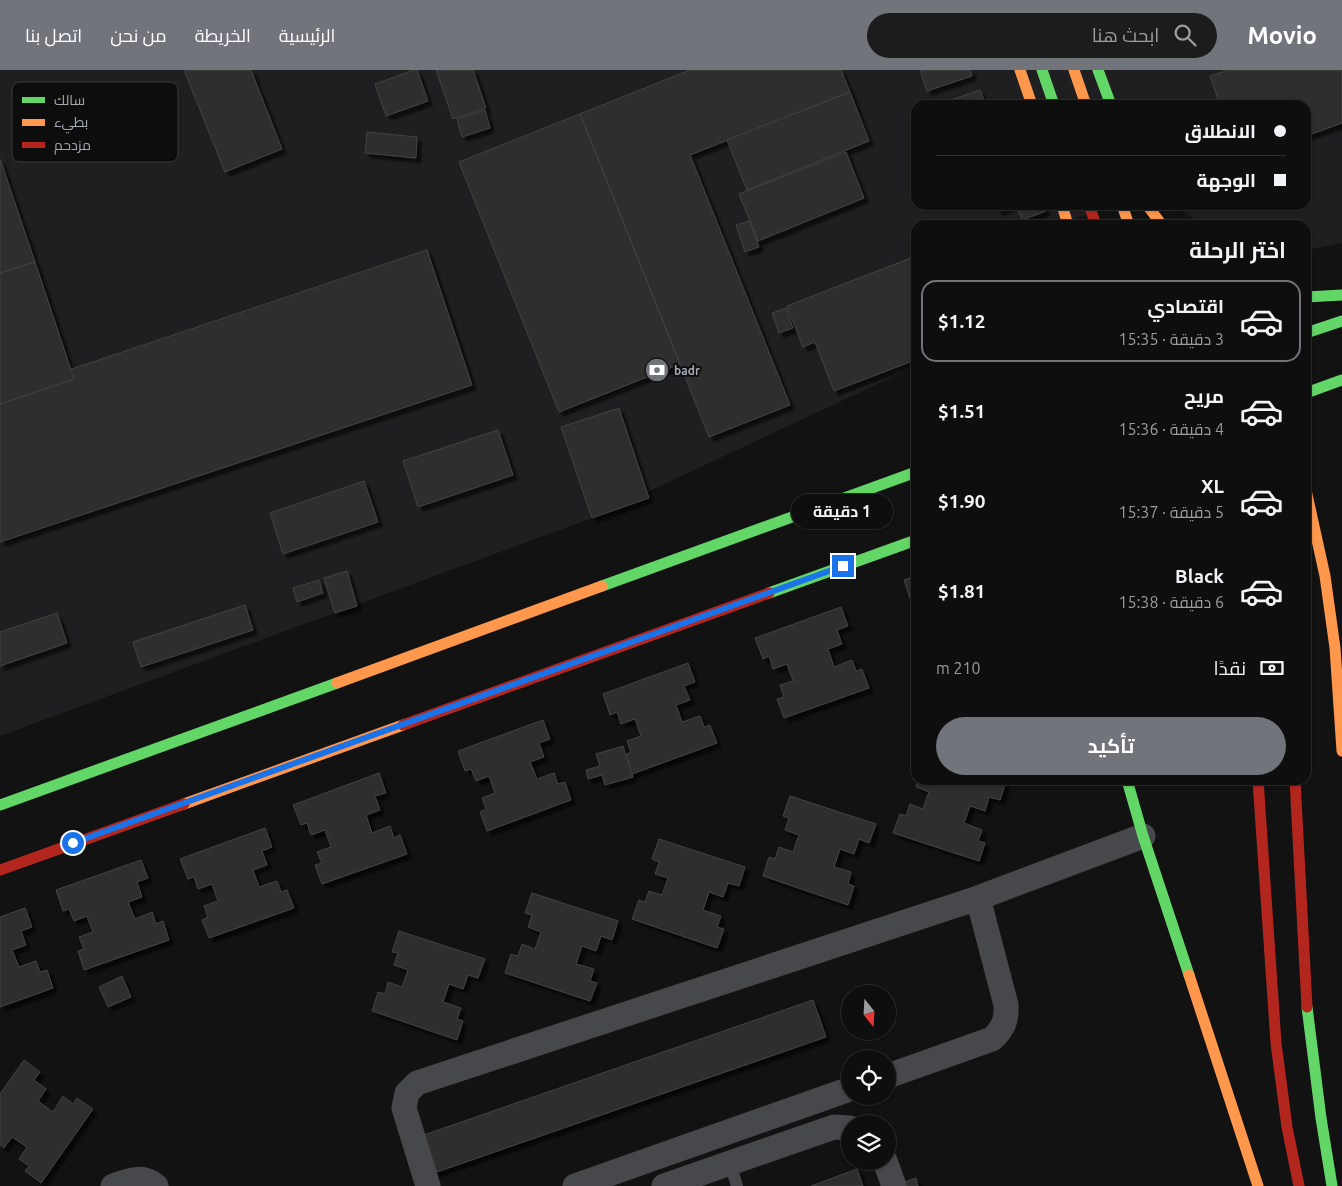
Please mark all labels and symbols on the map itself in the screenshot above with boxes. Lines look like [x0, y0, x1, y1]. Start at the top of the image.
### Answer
legend [12, 82, 178, 162]
text: سالك [54, 92, 85, 108]
text: بطيء [54, 114, 88, 134]
text: مزدحم [54, 137, 91, 155]
bank icon: badr [644, 357, 670, 383]
place label: badr [674, 364, 700, 377]
callout: 1 دقيقة [792, 494, 894, 528]
route end [832, 555, 854, 577]
route start [62, 832, 84, 854]
north arrow [841, 985, 896, 1040]

